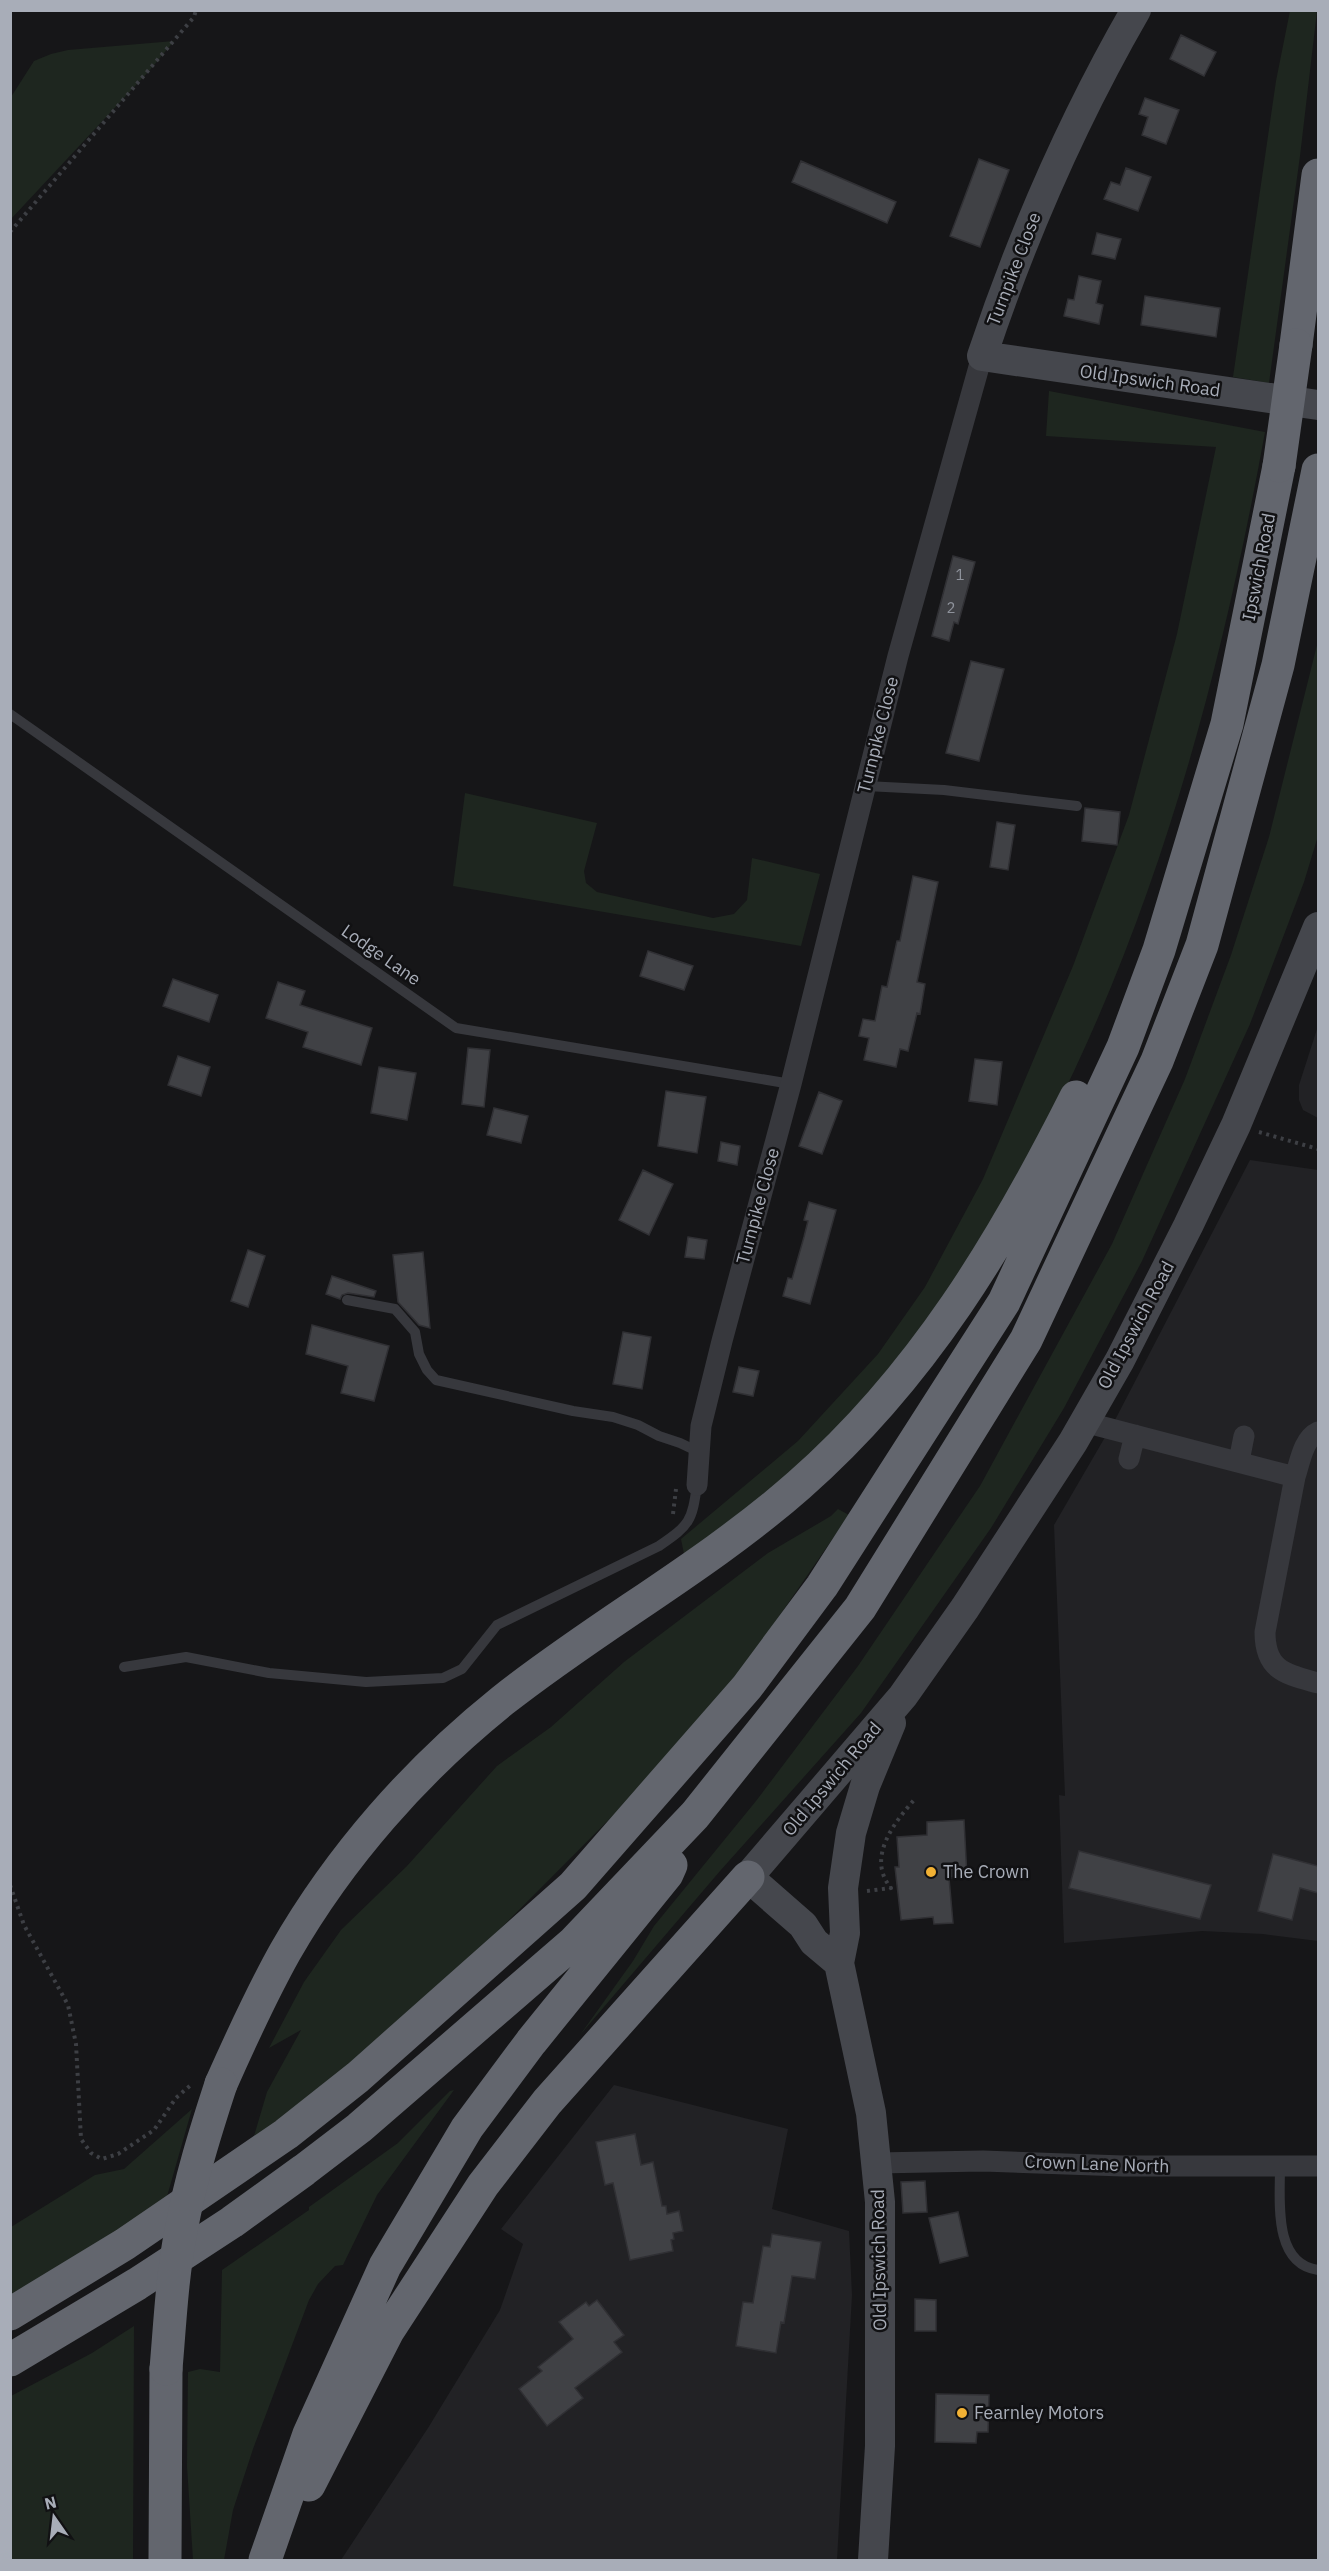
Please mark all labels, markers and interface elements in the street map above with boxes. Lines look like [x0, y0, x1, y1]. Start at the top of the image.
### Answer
street label: Turnpike Close [981, 209, 1046, 329]
street label: Old Ipswich Road [1078, 359, 1222, 402]
street label: Ipswich Road [1237, 511, 1280, 623]
house number: 1 [955, 565, 965, 584]
house number: 2 [946, 598, 956, 617]
street label: Turnpike Close [852, 674, 903, 796]
street label: Lodge Lane [337, 919, 425, 990]
street label: Turnpike Close [731, 1145, 784, 1267]
street label: Old Ipswich Road [1092, 1257, 1179, 1393]
street label: Old Ipswich Road [777, 1717, 886, 1840]
place label: The Crown [943, 1860, 1029, 1883]
marker: The Crown [924, 1865, 938, 1879]
street label: Crown Lane North [1024, 2149, 1170, 2178]
street label: Old Ipswich Road [866, 2189, 891, 2331]
place label: Fearnley Motors [974, 2401, 1104, 2424]
marker: Fearnley Motors [955, 2406, 969, 2420]
north arrow [24, 2487, 84, 2547]
text: N [42, 2491, 58, 2514]

